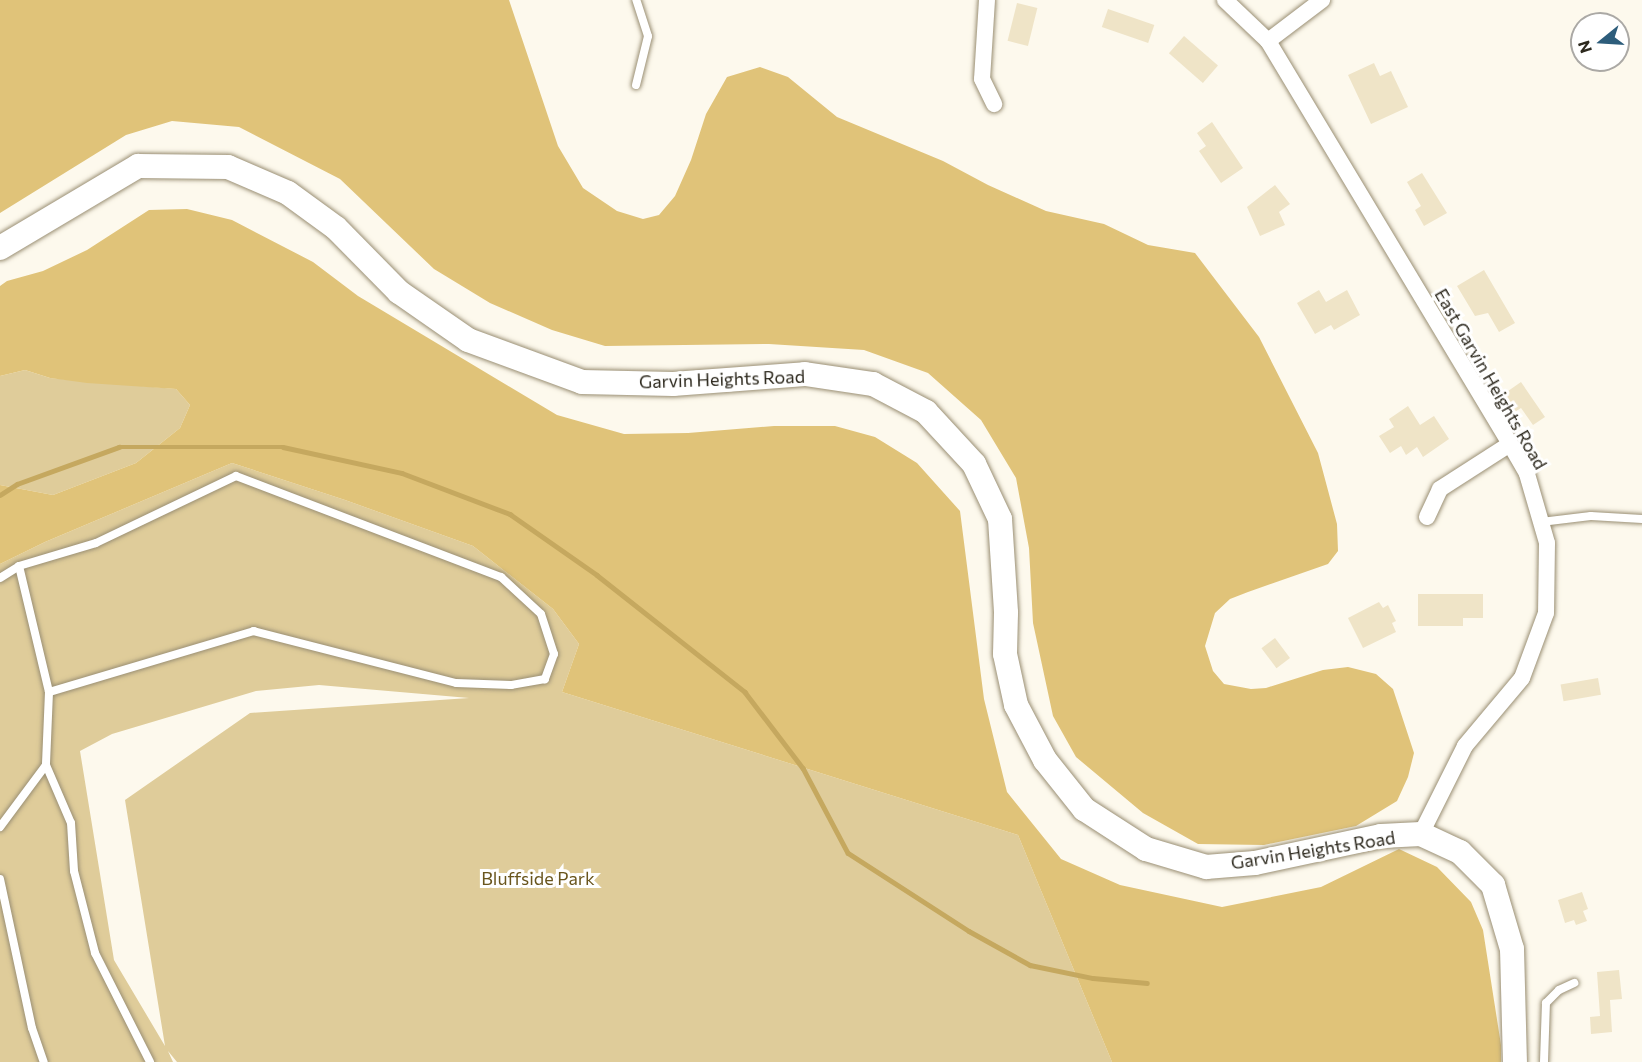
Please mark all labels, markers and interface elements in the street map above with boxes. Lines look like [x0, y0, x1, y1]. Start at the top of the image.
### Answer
north arrow [1570, 12, 1630, 72]
text: N [1573, 38, 1595, 56]
street label: East Garvin Heights Road [1430, 285, 1552, 473]
street label: Garvin Heights Road [639, 365, 805, 393]
street label: Garvin Heights Road [1229, 826, 1397, 874]
park label: Bluffside Park [481, 867, 595, 889]

